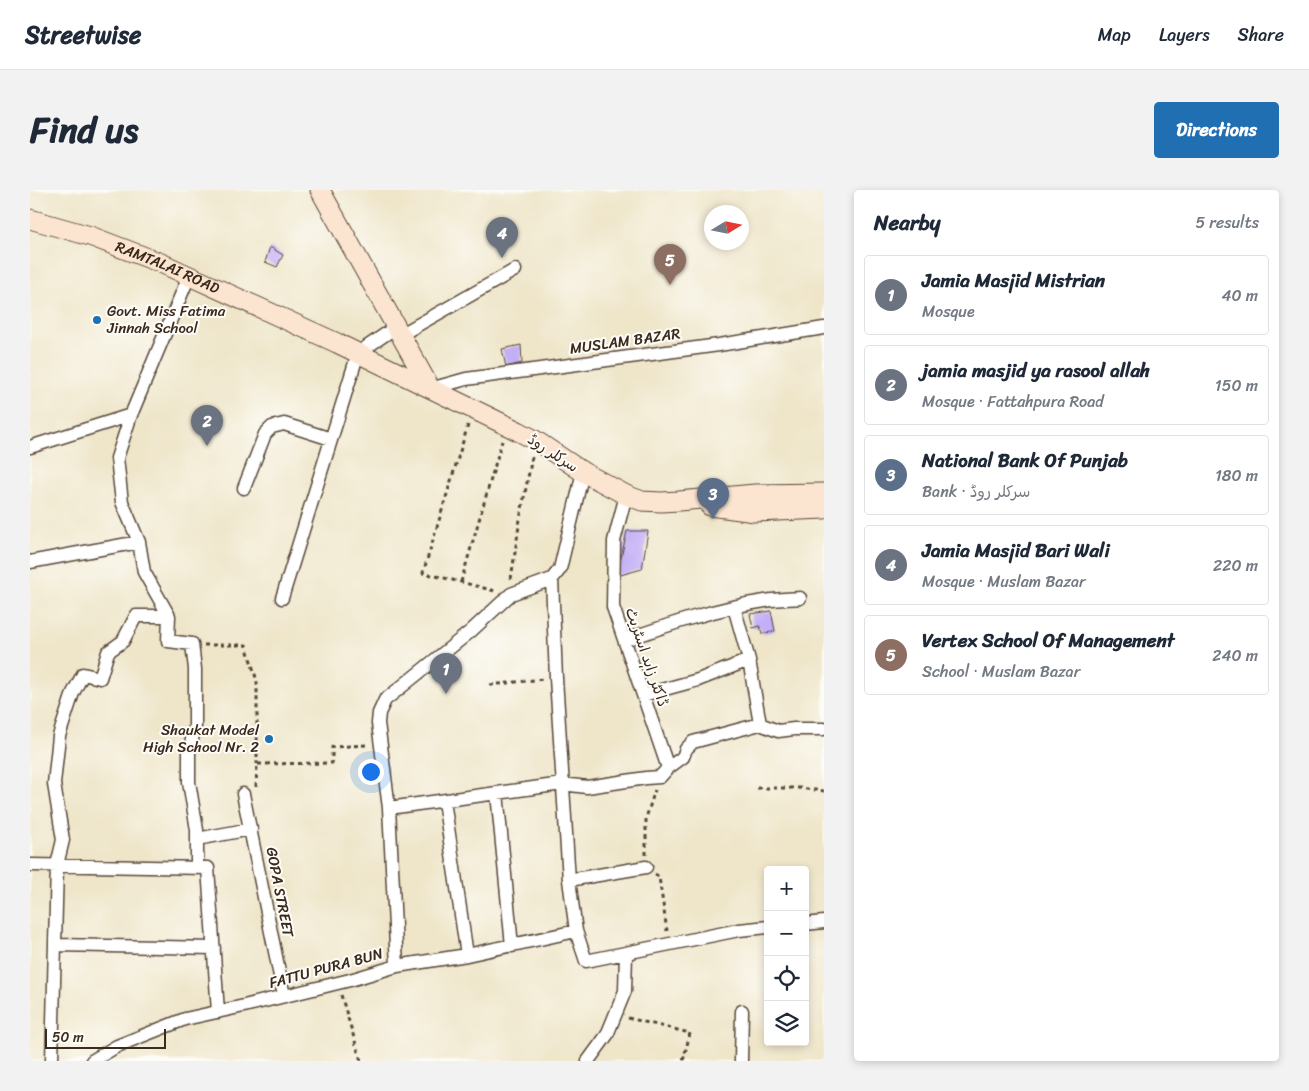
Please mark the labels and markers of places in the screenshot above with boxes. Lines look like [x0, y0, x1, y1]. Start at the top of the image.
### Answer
pin: 4 [486, 217, 518, 258]
pin: 5 [654, 244, 686, 285]
place label: Govt. Miss Fatima Jinnah School [106, 298, 226, 341]
marker: Govt. Miss Fatima Jinnah School [91, 314, 103, 326]
pin: 2 [191, 405, 223, 446]
pin: 3 [697, 478, 729, 519]
pin: 1 [430, 653, 462, 694]
place label: Shaukat Model High School Nr. 2 [143, 717, 260, 760]
marker: Shaukat Model High School Nr. 2 [263, 733, 275, 745]

